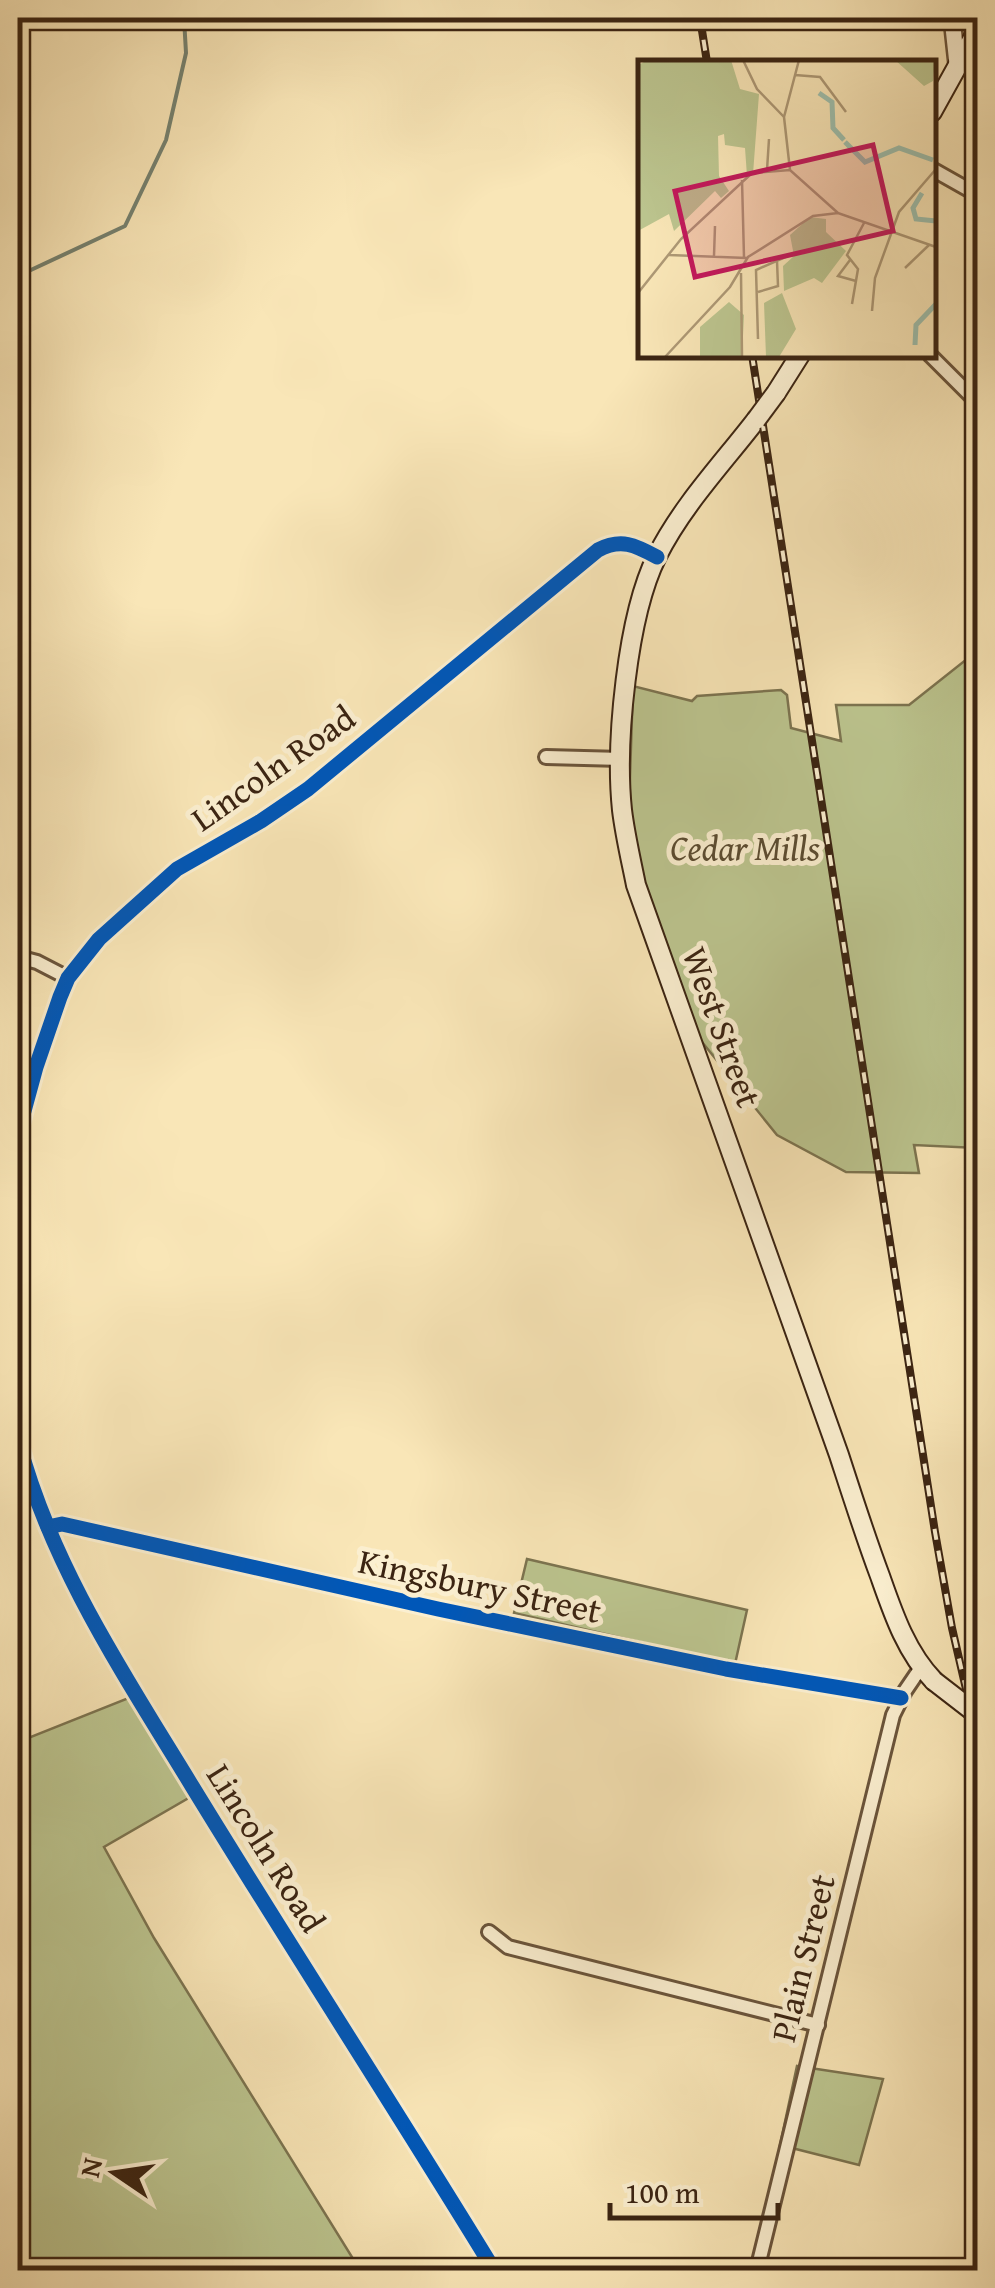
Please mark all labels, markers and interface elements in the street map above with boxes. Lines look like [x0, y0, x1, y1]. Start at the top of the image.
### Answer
inset map [638, 60, 935, 358]
street label: Lincoln Road [180, 692, 366, 843]
park label: Cedar Mills [670, 822, 820, 873]
street label: West Street [670, 939, 775, 1114]
street label: Kingsbury Street [354, 1535, 606, 1636]
street label: Lincoln Road [194, 1754, 339, 1942]
street label: Plain Street [757, 1869, 848, 2047]
north arrow [65, 2123, 165, 2223]
text: N [68, 2153, 112, 2181]
scale bar [610, 2158, 778, 2220]
text: 100 m [625, 2170, 700, 2214]

